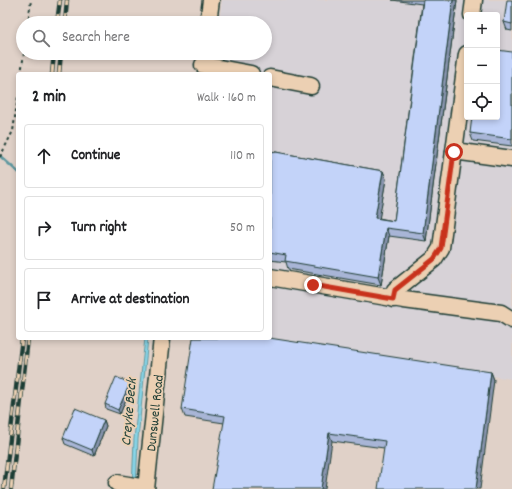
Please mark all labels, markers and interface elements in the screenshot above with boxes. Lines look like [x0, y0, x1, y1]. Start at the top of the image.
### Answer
map controls [464, 12, 500, 120]
button: + [464, 12, 500, 48]
search box [16, 16, 272, 60]
icon: search [30, 27, 52, 49]
text: Search here [62, 27, 130, 49]
button: − [464, 48, 500, 84]
button: locate [464, 84, 500, 120]
text: 2 min [32, 86, 66, 110]
text: Walk · 160 m [197, 89, 256, 108]
route start [445, 143, 463, 161]
icon: ahead [33, 145, 55, 167]
text: Continue [71, 145, 120, 167]
text: 110 m [230, 147, 255, 166]
icon: right [33, 217, 55, 239]
text: Turn right [71, 217, 127, 239]
text: 50 m [230, 219, 255, 238]
route end [304, 276, 322, 294]
icon: arrive [33, 289, 55, 311]
text: Arrive at destination [71, 289, 189, 311]
street label: Dunswell Road [142, 374, 170, 452]
water label: Creyke Beck [116, 376, 144, 447]

